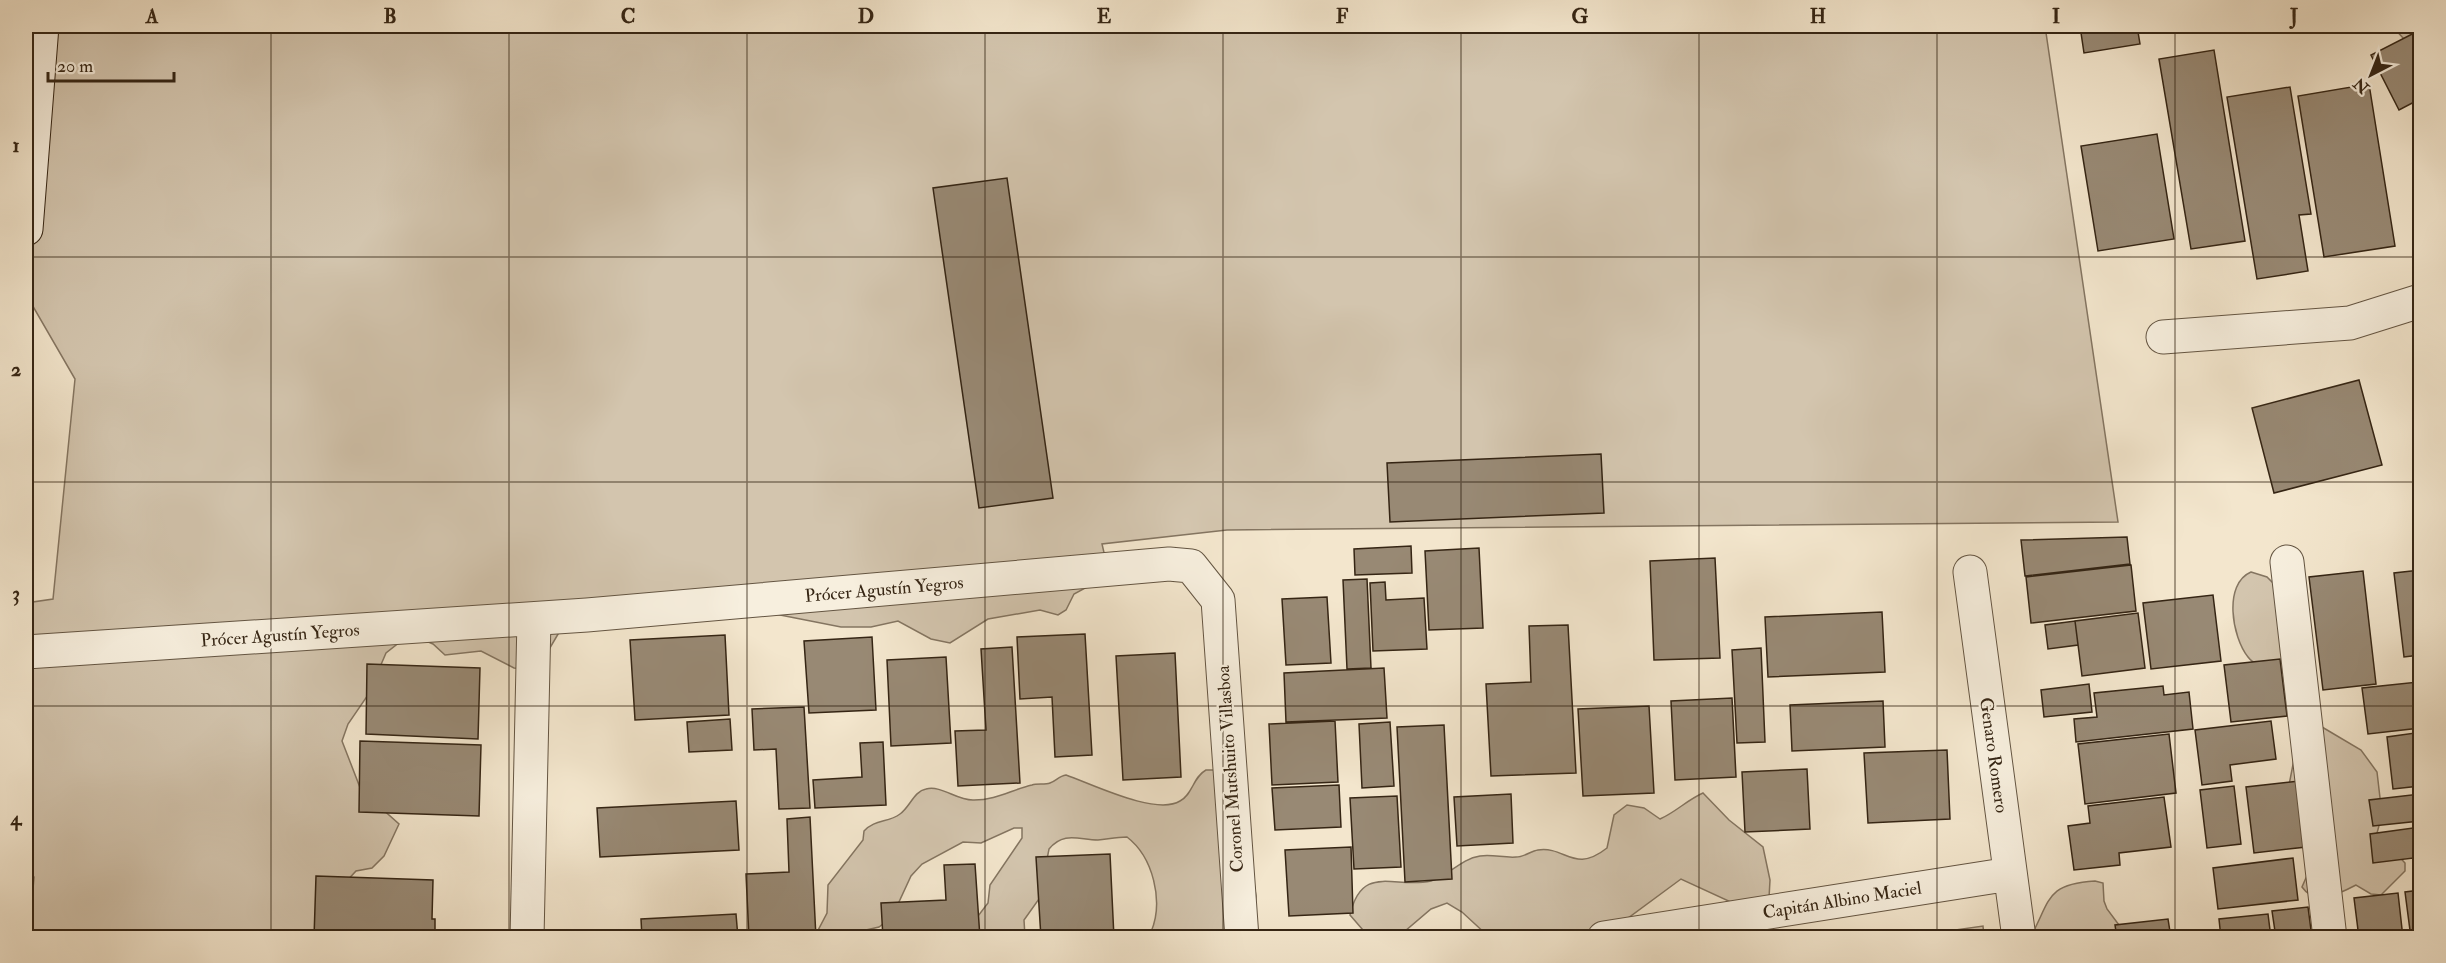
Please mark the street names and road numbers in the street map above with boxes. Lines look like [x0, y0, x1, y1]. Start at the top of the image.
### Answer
street label: Prócer Agustín Yegros [804, 571, 964, 608]
street label: Prócer Agustín Yegros [200, 618, 360, 653]
street label: Coronel Mutshuito Villasboa [1212, 664, 1249, 873]
street label: Genaro Romero [1974, 696, 2013, 815]
street label: Capitán Albino Maciel [1761, 877, 1924, 924]

